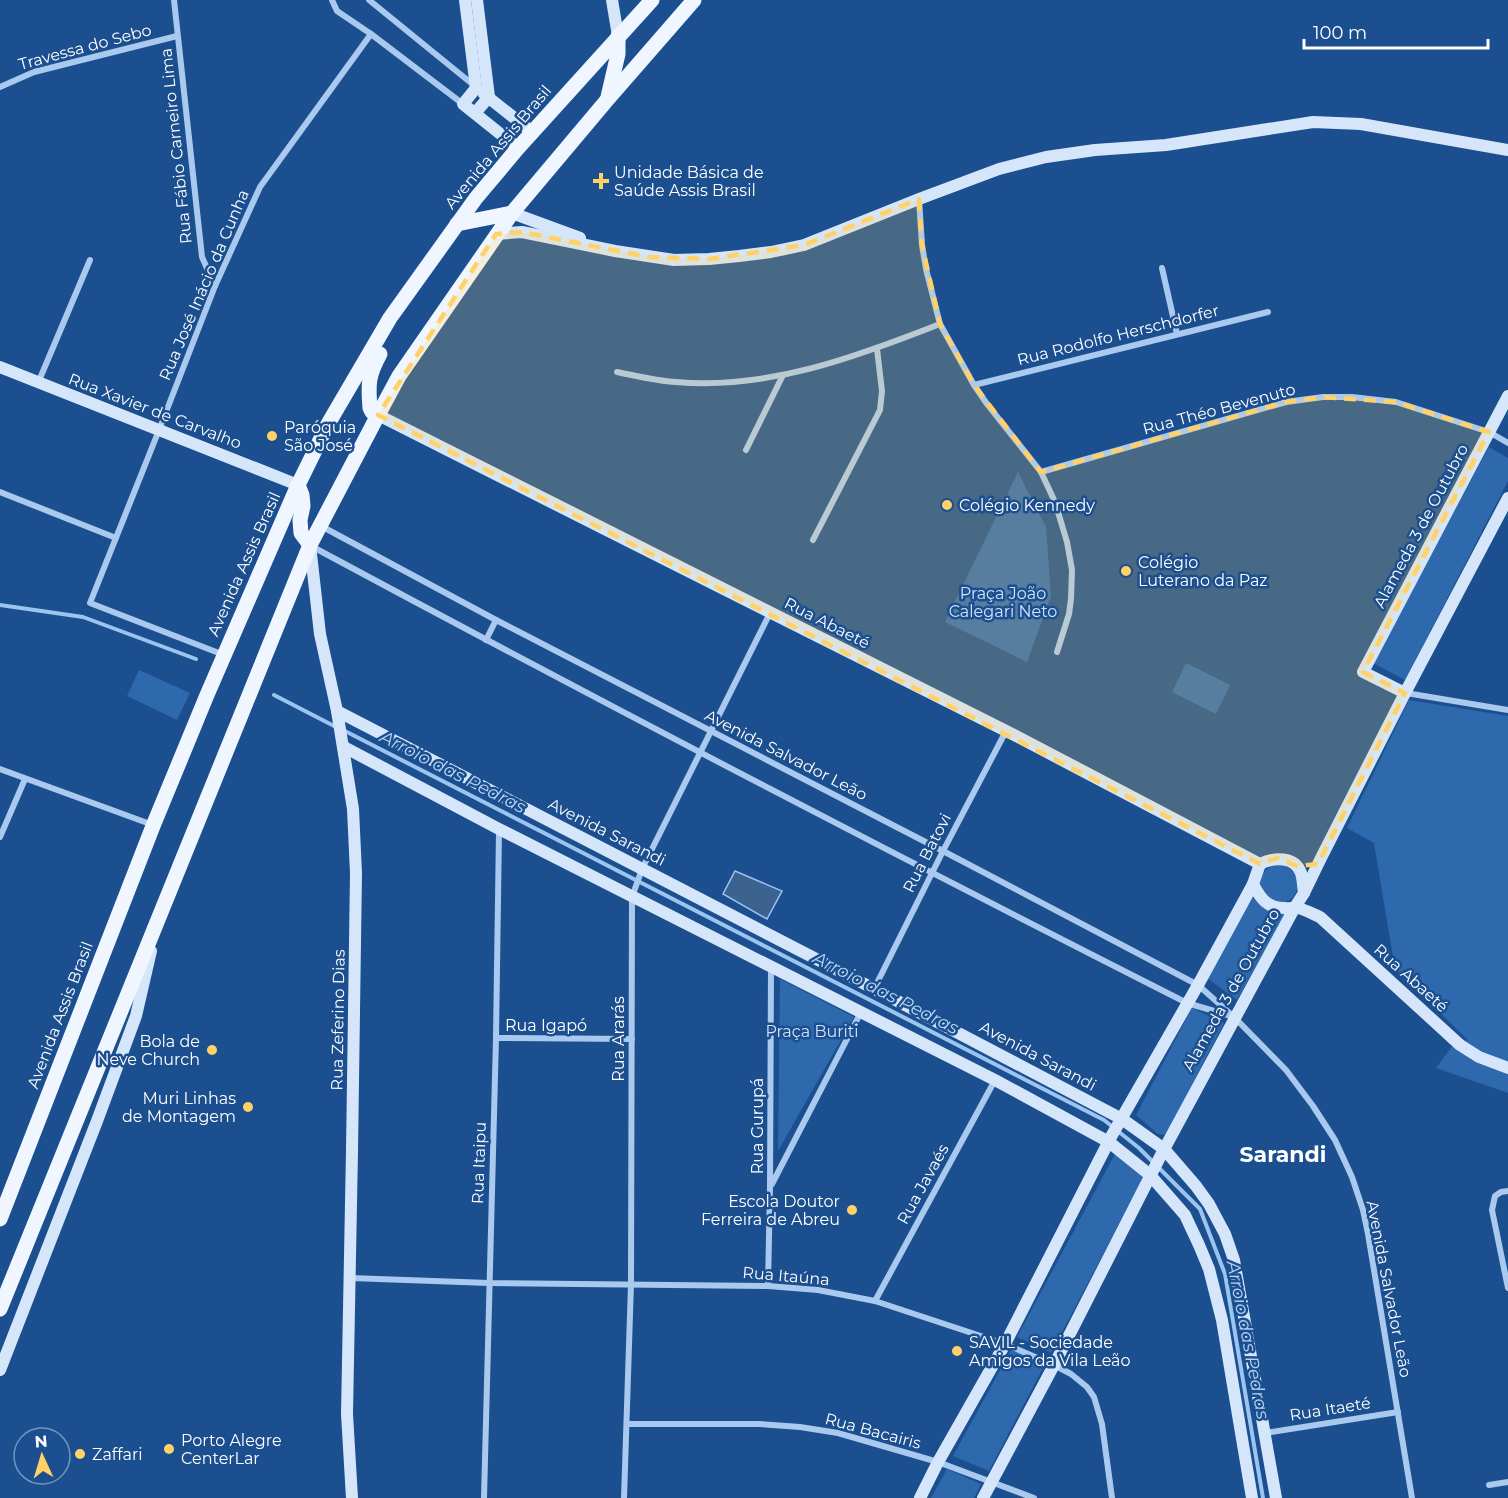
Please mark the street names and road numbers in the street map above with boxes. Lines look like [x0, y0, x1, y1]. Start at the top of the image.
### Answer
street label: Travessa do Sebo [16, 20, 154, 74]
street label: Rua Fábio Carneiro Lima [156, 47, 196, 245]
street label: Avenida Assis Brasil [441, 81, 555, 213]
street label: Rua José Inácio da Cunha [155, 187, 253, 383]
street label: Rua Rodolfo Herschdorfer [1015, 301, 1221, 369]
street label: Rua Xavier de Carvalho [66, 369, 244, 453]
street label: Rua Théo Bevenuto [1141, 379, 1297, 439]
street label: Alameda 3 de Outubro [1370, 441, 1472, 611]
street label: Avenida Assis Brasil [204, 489, 284, 639]
street label: Rua Abaeté [781, 593, 873, 653]
street label: Avenida Salvador Leão [702, 706, 870, 804]
street label: Avenida Sarandi [545, 794, 669, 870]
street label: Rua Batovi [899, 810, 955, 896]
street label: Alameda 3 de Outubro [1178, 905, 1284, 1075]
street label: Avenida Assis Brasil [23, 939, 97, 1091]
street label: Rua Abaeté [1370, 940, 1452, 1016]
street label: Rua Zeferino Dias [327, 949, 349, 1091]
street label: Rua Ararás [609, 996, 628, 1082]
street label: Rua Igapó [505, 1016, 587, 1035]
street label: Avenida Sarandi [976, 1017, 1100, 1095]
street label: Rua Gurupá [748, 1078, 767, 1174]
street label: Rua Itaipu [468, 1122, 490, 1204]
street label: Rua Javaés [893, 1141, 953, 1227]
street label: Avenida Salvador Leão [1363, 1199, 1415, 1379]
street label: Rua Itaúna [742, 1263, 830, 1289]
street label: Rua Itaeté [1288, 1393, 1372, 1425]
street label: Rua Bacairis [823, 1409, 923, 1453]

